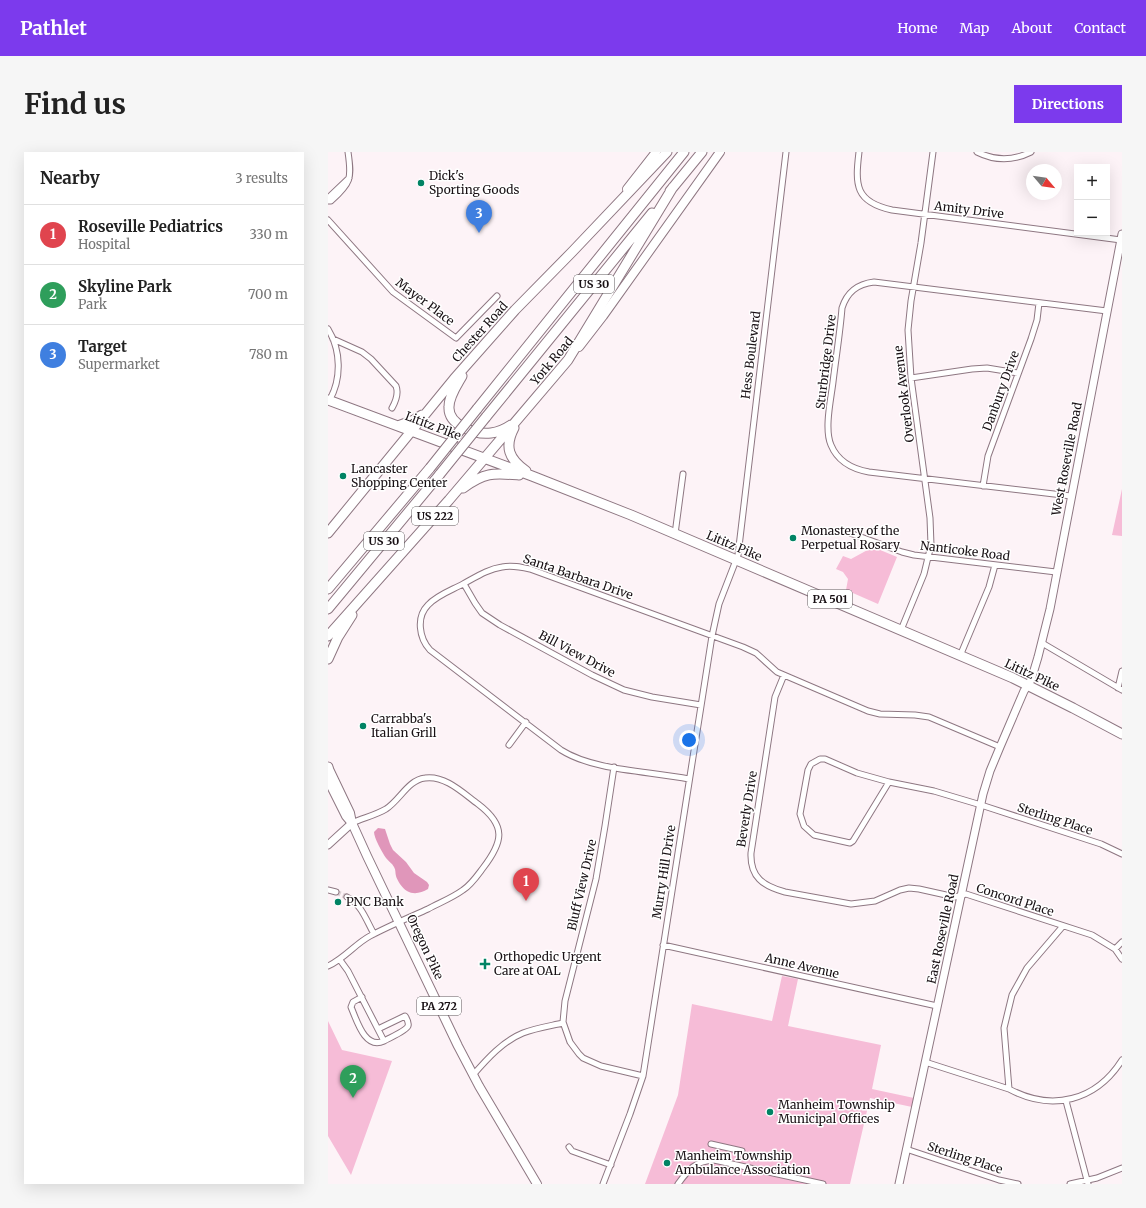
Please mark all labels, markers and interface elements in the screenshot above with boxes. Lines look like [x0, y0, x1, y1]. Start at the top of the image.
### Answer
text: Pathlet [20, 16, 87, 40]
text: Home [897, 19, 938, 37]
text: Map [960, 19, 989, 37]
text: About [1011, 19, 1052, 37]
text: Contact [1074, 19, 1126, 37]
button: Directions [1014, 85, 1122, 123]
text: Find us [24, 86, 126, 122]
north arrow [1026, 164, 1062, 200]
map controls [1074, 164, 1110, 236]
button: + [1074, 164, 1110, 200]
text: Nearby [40, 167, 100, 189]
place label: Dick's Sporting Goods [429, 168, 519, 197]
text: 3 results [235, 170, 288, 187]
marker: Dick's Sporting Goods [416, 178, 426, 188]
street label: Amity Drive [933, 198, 1005, 221]
pin: 3 [466, 200, 492, 233]
button: − [1074, 200, 1110, 236]
text: Roseville Pediatrics [78, 217, 223, 236]
text: 1 [50, 226, 56, 243]
text: 330 m [249, 226, 288, 243]
text: Hospital [78, 236, 130, 253]
street label: Mayer Place [393, 275, 458, 328]
road number: US 30 [574, 275, 614, 293]
text: Skyline Park [78, 277, 172, 296]
text: 2 [49, 286, 57, 303]
text: 700 m [248, 286, 288, 303]
text: Park [78, 296, 107, 313]
street label: Chester Road [449, 298, 511, 365]
street label: Hess Boulevard [738, 310, 763, 400]
street label: Sturbridge Drive [812, 314, 839, 410]
street label: York Road [526, 334, 576, 389]
text: Target [78, 337, 127, 356]
street label: Overlook Avenue [890, 345, 917, 443]
text: 3 [49, 346, 57, 363]
text: 780 m [249, 346, 288, 363]
street label: Danbury Drive [979, 349, 1022, 433]
text: Supermarket [78, 356, 160, 373]
street label: West Roseville Road [1048, 401, 1085, 518]
street label: Lititz Pike [403, 408, 463, 443]
place label: Lancaster Shopping Center [351, 461, 448, 490]
marker: Lancaster Shopping Center [338, 471, 348, 481]
road number: US 222 [412, 507, 458, 525]
place label: Monastery of the Perpetual Rosary [801, 523, 900, 552]
street label: Lititz Pike [704, 527, 764, 564]
road number: US 30 [364, 532, 404, 550]
marker: Monastery of the Perpetual Rosary [788, 533, 798, 543]
street label: Nanticoke Road [919, 538, 1011, 563]
street label: Santa Barbara Drive [521, 551, 635, 602]
road number: PA 501 [808, 590, 852, 608]
street label: Bill View Drive [536, 627, 618, 680]
street label: Lititz Pike [1002, 655, 1062, 694]
place label: Carrabba's Italian Grill [371, 711, 437, 740]
marker: Carrabba's Italian Grill [358, 721, 368, 731]
your location [679, 730, 699, 750]
street label: Beverly Drive [733, 770, 760, 848]
street label: Sterling Place [1016, 799, 1095, 838]
street label: Murry Hill Drive [649, 824, 678, 920]
street label: Bluff View Drive [564, 838, 599, 932]
pin: 1 [513, 868, 539, 901]
street label: East Roseville Road [924, 873, 961, 985]
street label: Concord Place [974, 880, 1056, 919]
place label: PNC Bank [346, 894, 404, 909]
marker: PNC Bank [333, 897, 343, 907]
street label: Oregon Pike [404, 912, 447, 982]
place label: Orthopedic Urgent Care at OAL [494, 949, 602, 978]
street label: Anne Avenue [763, 949, 841, 981]
marker: Orthopedic Urgent Care at OAL [479, 958, 491, 970]
road number: PA 272 [417, 997, 461, 1015]
pin: 2 [340, 1065, 366, 1098]
place label: Manheim Township Municipal Offices [778, 1097, 895, 1126]
marker: Manheim Township Municipal Offices [765, 1107, 775, 1117]
street label: Sterling Place [926, 1138, 1005, 1177]
place label: Manheim Township Ambulance Association [674, 1148, 811, 1177]
marker: Manheim Township Ambulance Association [662, 1158, 672, 1168]

